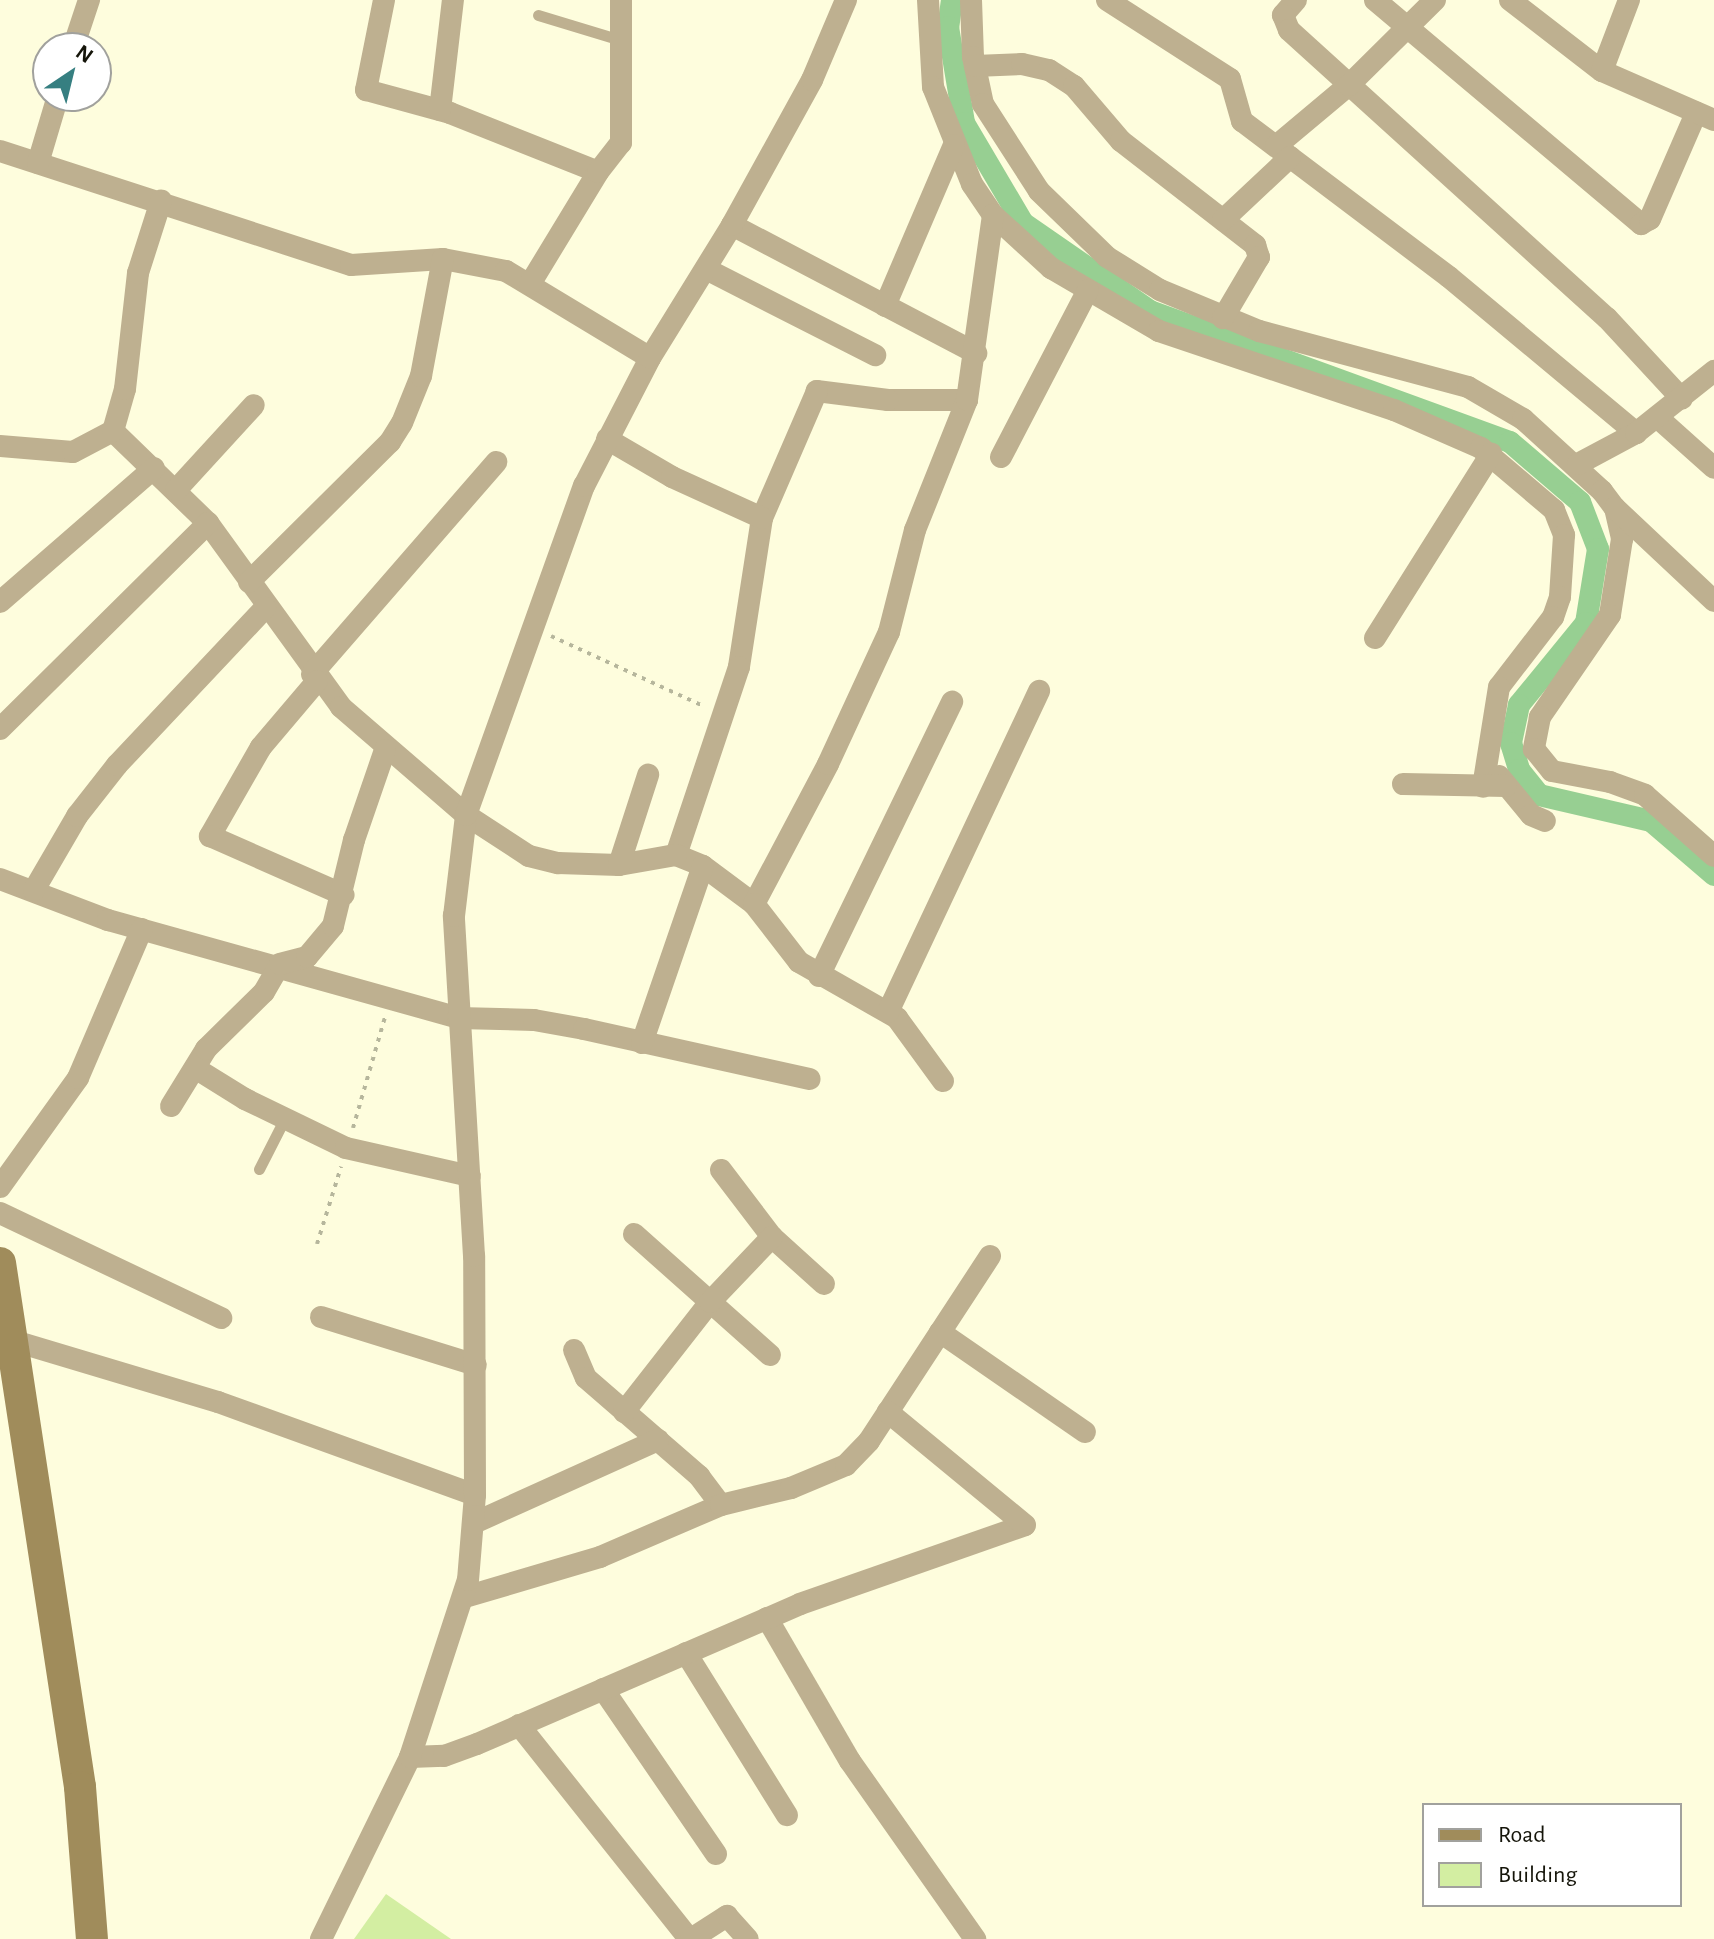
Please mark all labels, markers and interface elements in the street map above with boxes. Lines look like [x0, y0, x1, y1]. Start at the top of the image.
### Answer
north arrow [32, 32, 112, 112]
text: N [72, 41, 97, 67]
legend [1422, 1803, 1682, 1907]
text: Road [1498, 1823, 1546, 1847]
text: Building [1498, 1863, 1577, 1887]

